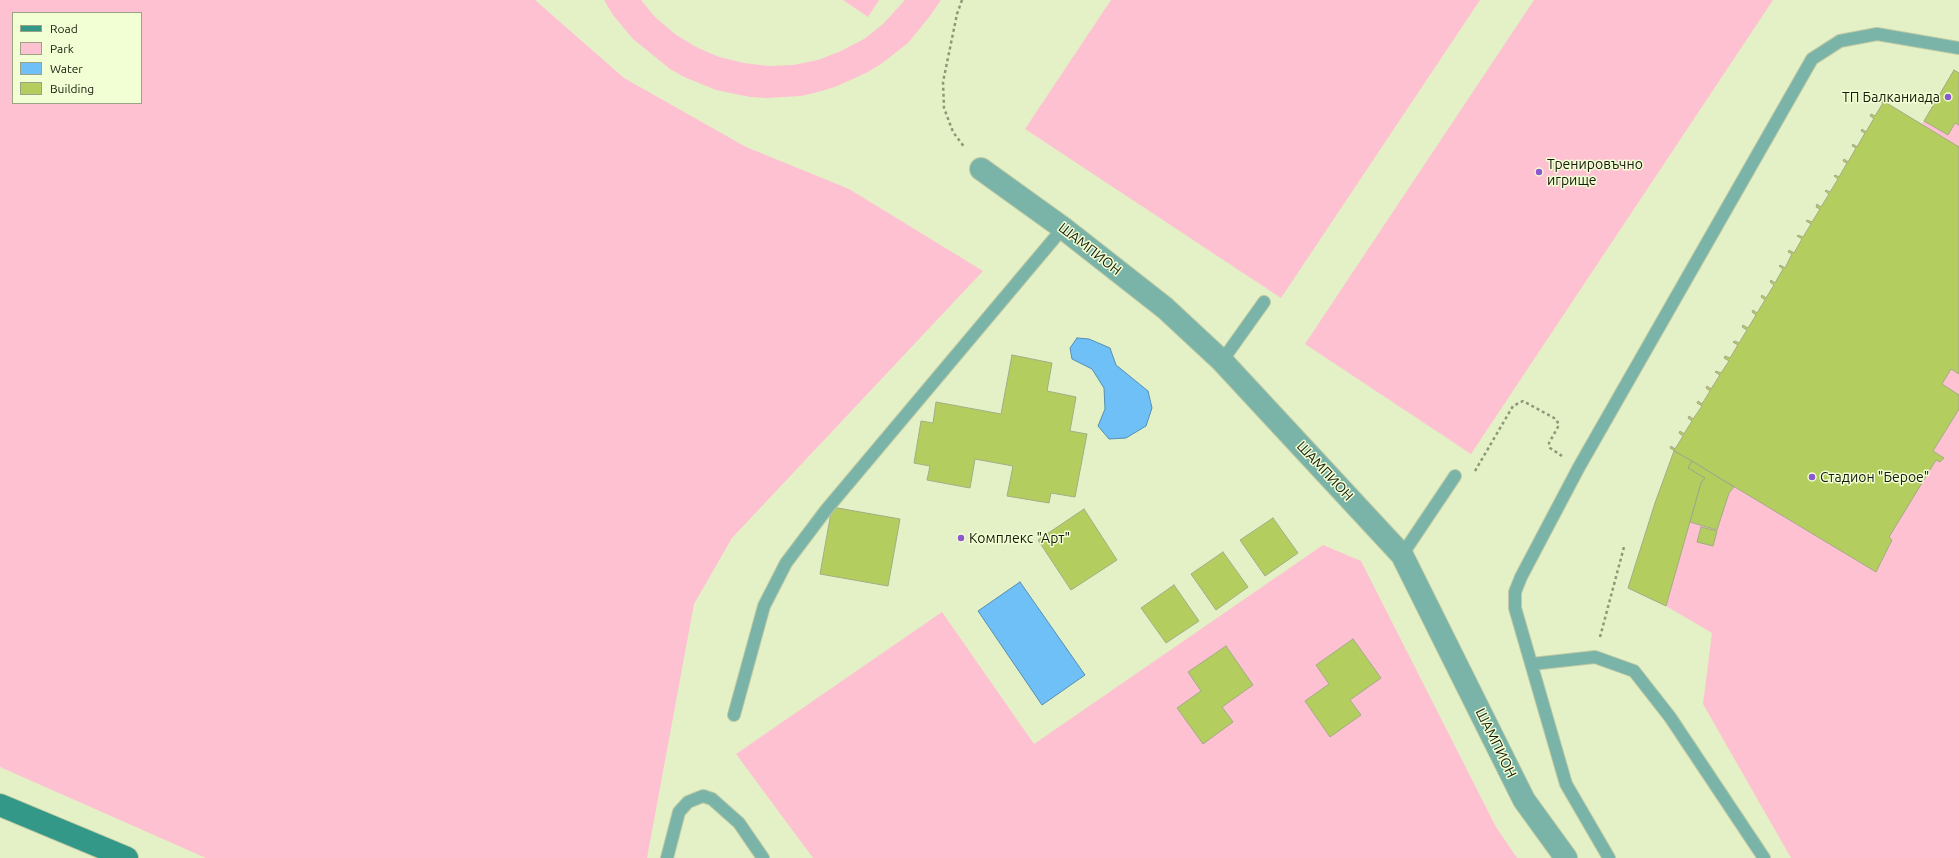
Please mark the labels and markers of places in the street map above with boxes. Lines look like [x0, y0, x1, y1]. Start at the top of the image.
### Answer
place label: ТП Балканиада [1842, 89, 1940, 105]
marker: ТП Балканиада [1943, 92, 1953, 102]
place label: Тренировъчно игрище [1547, 156, 1643, 188]
marker: Тренировъчно игрище [1534, 167, 1544, 177]
place label: Стадион "Берое" [1820, 469, 1929, 485]
marker: Стадион "Берое" [1807, 472, 1817, 482]
place label: Комплекс "Арт" [969, 530, 1070, 546]
marker: Комплекс "Арт" [956, 533, 966, 543]

